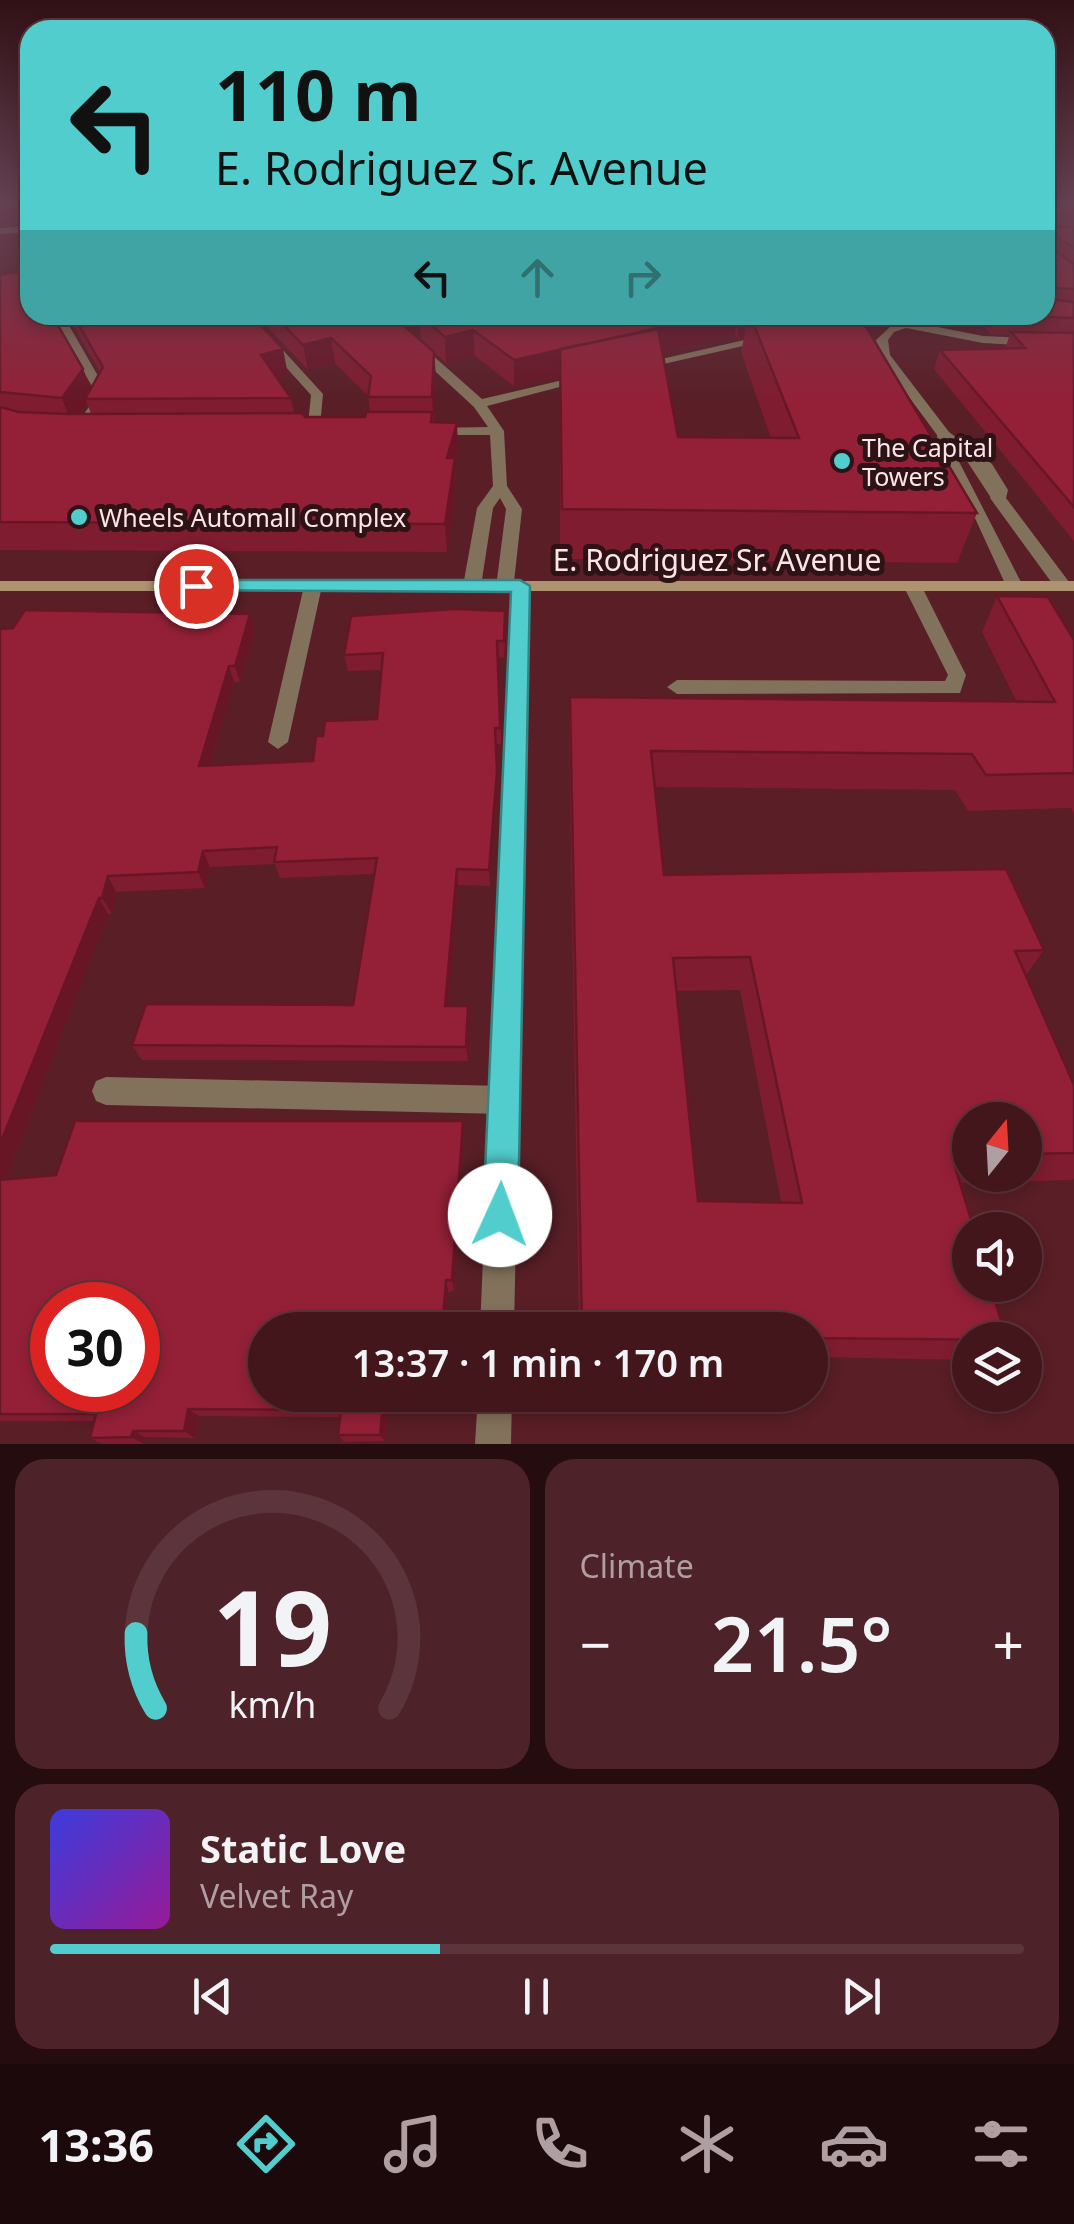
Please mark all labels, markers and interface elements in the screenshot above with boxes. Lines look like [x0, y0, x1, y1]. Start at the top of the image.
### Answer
text: 110 m [215, 46, 422, 142]
icon: left [50, 60, 180, 190]
text: E. Rodriguez Sr. Avenue [215, 137, 708, 198]
icon: left [405, 250, 460, 305]
icon: ahead [510, 250, 565, 305]
icon: right [615, 250, 670, 305]
place label: The Capital Towers [862, 430, 993, 493]
marker: The Capital Towers [831, 450, 853, 472]
place label: Wheels Automall Complex [99, 500, 406, 534]
marker: Wheels Automall Complex [68, 506, 90, 528]
street label: E. Rodriguez Sr. Avenue [553, 539, 881, 580]
pin [154, 544, 239, 629]
icon: arrive [169, 559, 224, 614]
north arrow [952, 1102, 1042, 1192]
map controls [952, 1102, 1042, 1412]
position arrow [448, 1163, 552, 1267]
button: sound [952, 1212, 1042, 1302]
speed limit sign: 30 [30, 1282, 160, 1412]
button: layers [952, 1322, 1042, 1412]
text: 13:37 · 1 min · 170 m [352, 1336, 724, 1388]
text: Climate [580, 1544, 694, 1587]
text: 19 [213, 1555, 332, 1696]
text: 21.5° [711, 1592, 892, 1694]
text: − [580, 1606, 611, 1681]
text: + [993, 1606, 1024, 1681]
text: km/h [228, 1680, 316, 1728]
text: Static Love [200, 1822, 406, 1874]
text: Velvet Ray [200, 1874, 353, 1917]
icon: previous [185, 1969, 240, 2024]
icon: pause [509, 1969, 564, 2024]
icon: next [834, 1969, 889, 2024]
icon: directions [231, 2109, 301, 2179]
icon: music [378, 2109, 448, 2179]
icon: phone [525, 2109, 595, 2179]
icon: climate [672, 2109, 742, 2179]
icon: car [819, 2109, 889, 2179]
icon: filters [966, 2109, 1036, 2179]
text: 13:36 [38, 2114, 154, 2175]

